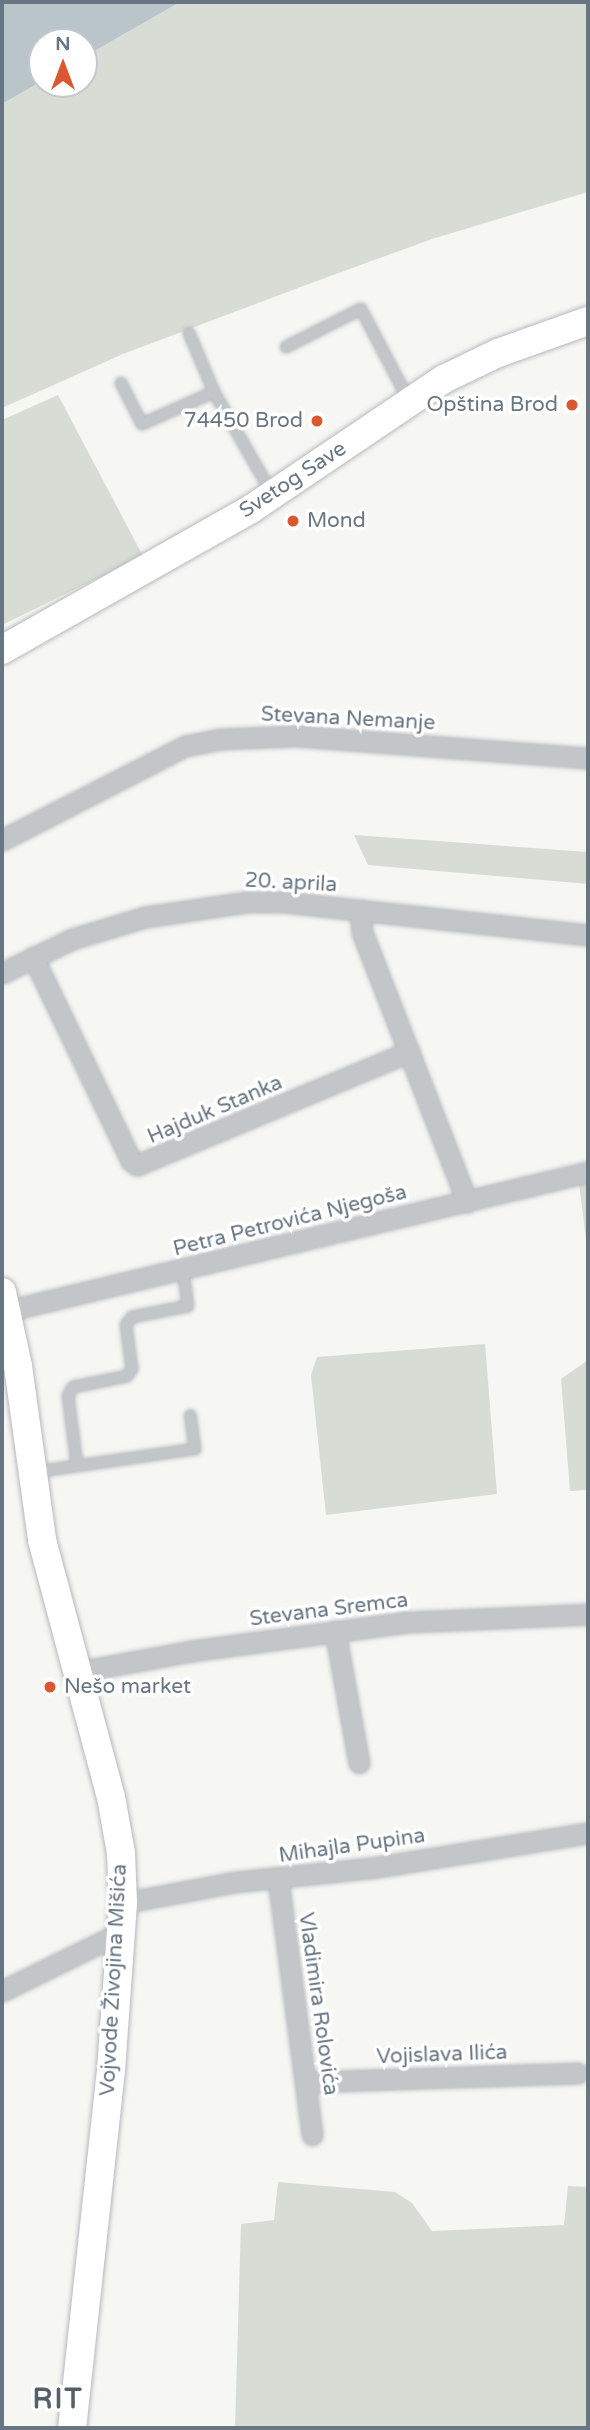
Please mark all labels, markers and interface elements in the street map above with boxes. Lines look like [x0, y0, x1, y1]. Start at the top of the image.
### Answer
north arrow [28, 28, 98, 98]
text: N [55, 33, 71, 55]
place label: Opština Brod [426, 392, 558, 418]
marker: Opština Brod [564, 397, 580, 413]
place label: 74450 Brod [183, 408, 303, 434]
marker: 74450 Brod [309, 413, 325, 429]
street label: Svetog Save [235, 436, 351, 524]
place label: Mond [307, 508, 366, 534]
marker: Mond [285, 513, 301, 529]
street label: Stevana Nemanje [260, 702, 436, 736]
street label: 20. aprila [244, 868, 338, 898]
street label: Hajduk Stanka [144, 1070, 286, 1150]
street label: Petra Petrovića Njegoša [171, 1180, 409, 1262]
street label: Stevana Sremca [248, 1588, 410, 1632]
place label: Nešo market [64, 1674, 191, 1700]
marker: Nešo market [42, 1679, 58, 1695]
street label: Mihajla Pupina [277, 1823, 427, 1869]
street label: Vojvode Živojina Mišića [95, 1863, 133, 2097]
street label: Vladimira Rolovića [293, 1911, 343, 2097]
street label: Vojislava Ilića [376, 2040, 508, 2070]
district label: RIT [33, 2382, 83, 2416]

